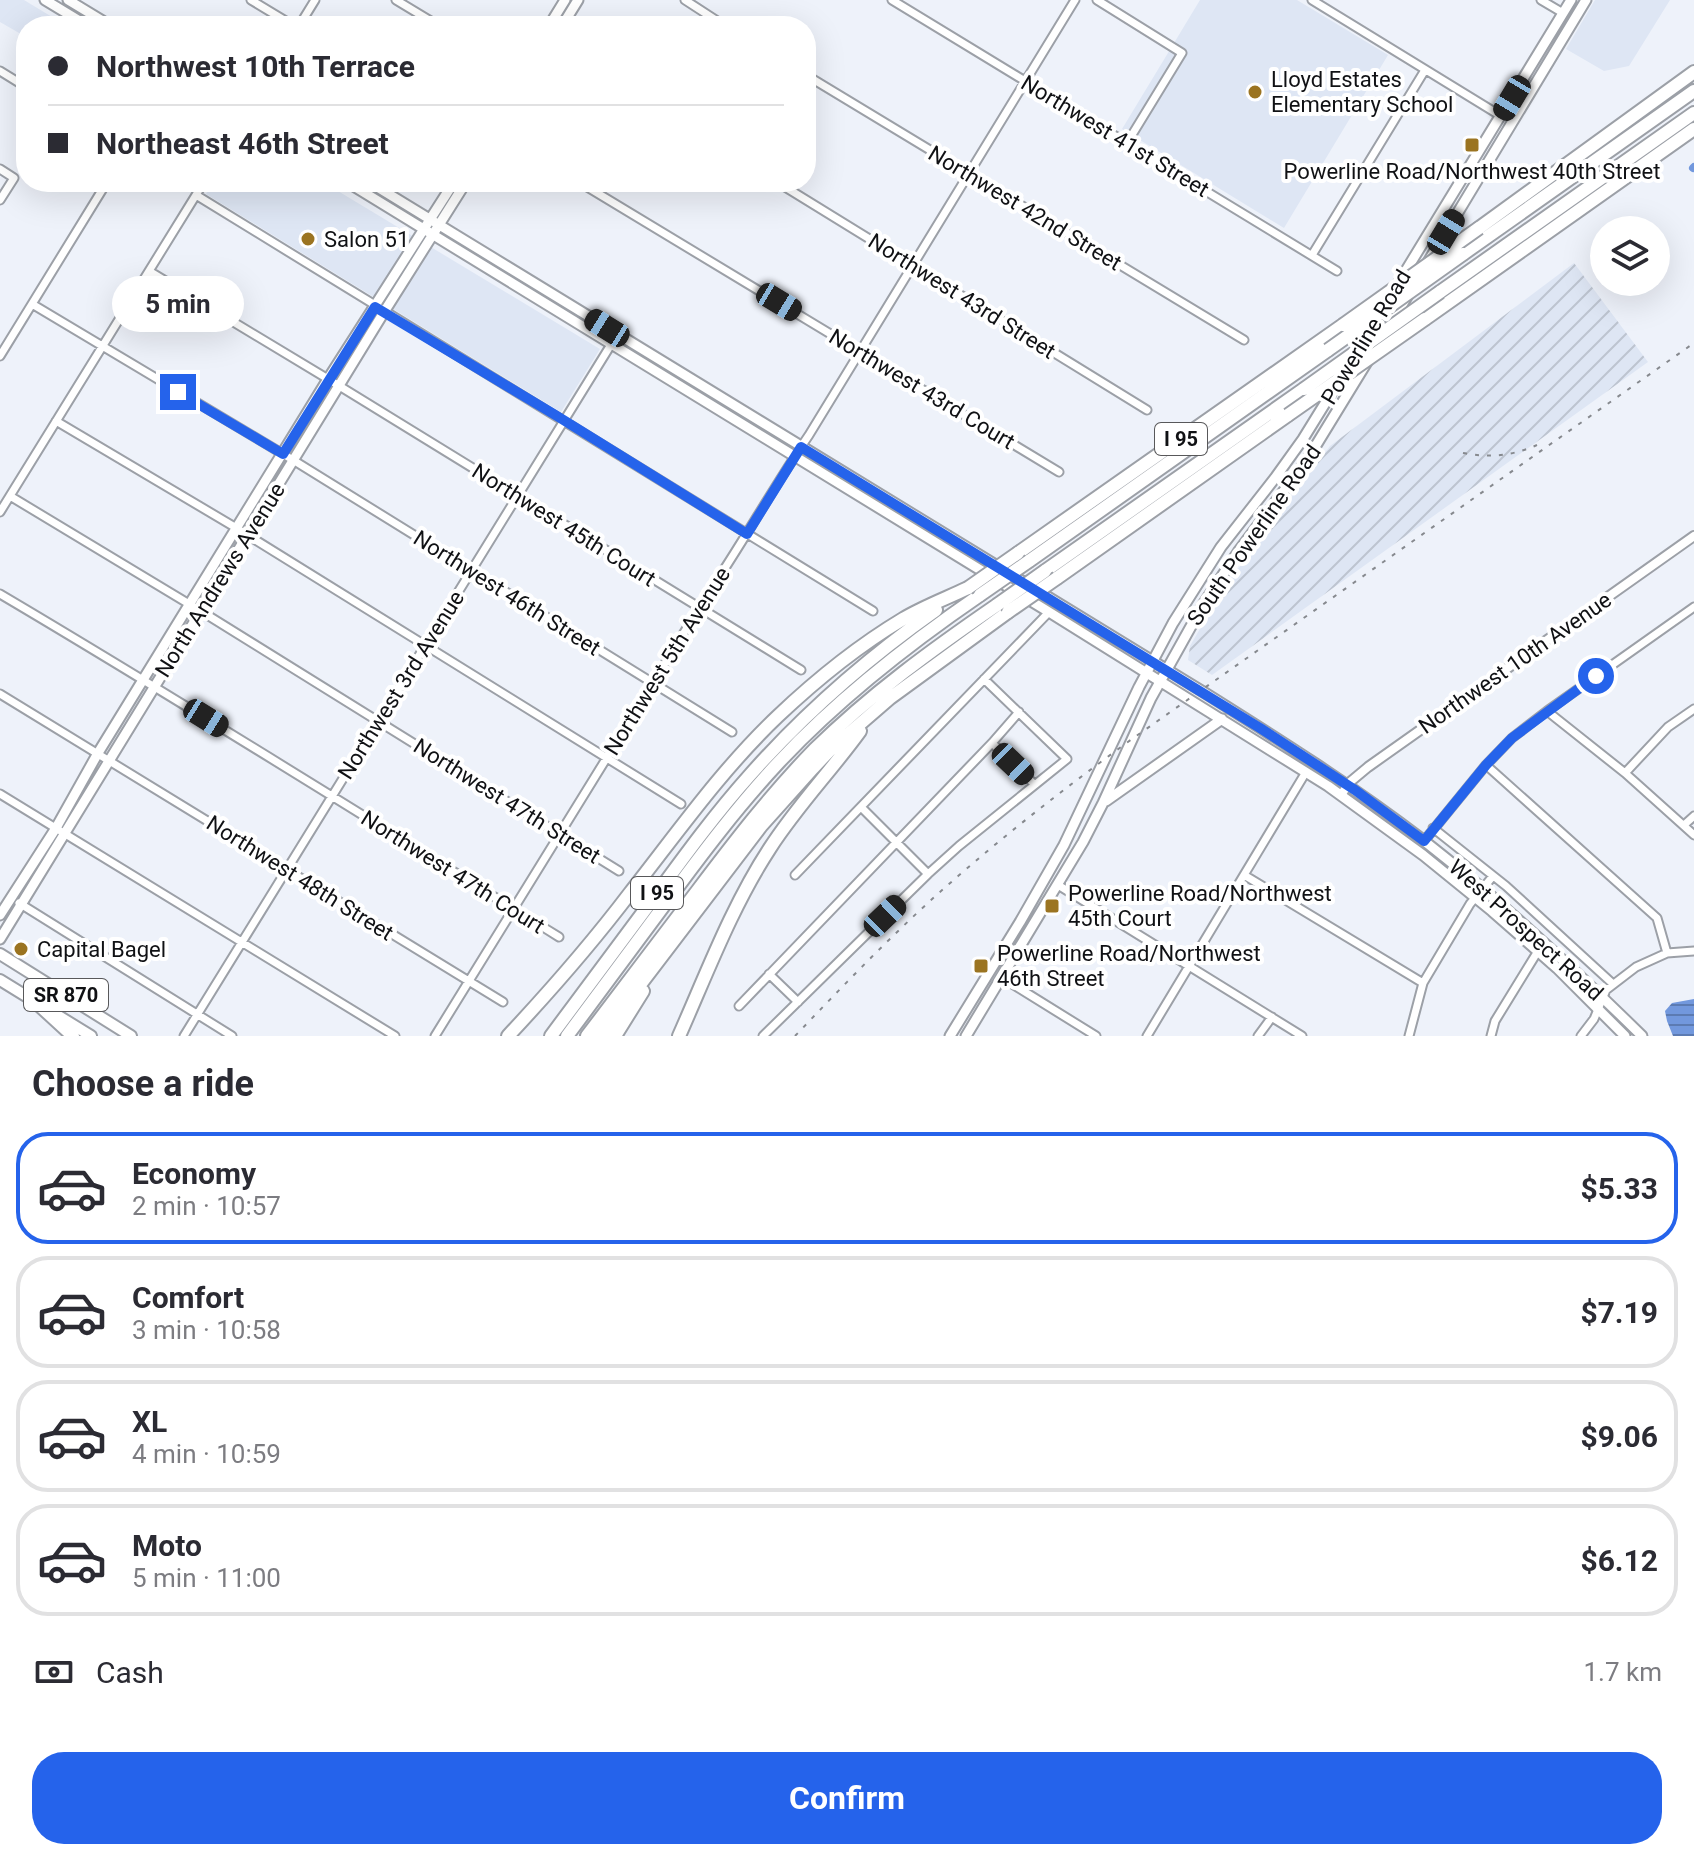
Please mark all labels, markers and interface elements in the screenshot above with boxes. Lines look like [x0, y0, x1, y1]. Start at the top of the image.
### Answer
text: Northwest 10th Terrace [96, 49, 415, 84]
place label: Lloyd Estates Elementary School [1271, 67, 1453, 117]
street label: Northwest 41st Street [1017, 70, 1213, 202]
car [1489, 71, 1535, 125]
marker: Lloyd Estates Elementary School [1246, 83, 1264, 101]
text: Northeast 46th Street [96, 126, 389, 161]
marker: Powerline Road/Northwest 40th Street [1463, 136, 1481, 154]
street label: Northwest 42nd Street [924, 140, 1126, 276]
place label: Powerline Road/Northwest 40th Street [1284, 159, 1660, 184]
car [1423, 205, 1469, 259]
map controls [1590, 216, 1670, 296]
button: layers [1590, 216, 1670, 296]
place label: Salon 51 [324, 227, 409, 252]
street label: Northwest 43rd Street [864, 228, 1060, 364]
marker: Salon 51 [299, 230, 317, 248]
street label: Powerline Road [1316, 265, 1416, 409]
callout: 5 min [112, 276, 244, 332]
car [752, 279, 806, 325]
text: 5 min [145, 289, 211, 319]
car [580, 305, 634, 351]
street label: Northwest 43rd Court [825, 324, 1019, 454]
route end [160, 374, 196, 410]
road number: I 95 [1155, 423, 1207, 455]
street label: South Powerline Road [1182, 440, 1326, 630]
street label: Northwest 45th Court [468, 458, 660, 592]
street label: North Andrews Avenue [150, 478, 290, 682]
street label: Northwest 46th Street [409, 525, 605, 661]
street label: Northwest 5th Avenue [599, 562, 735, 760]
street label: Northwest 3rd Avenue [333, 586, 469, 784]
street label: Northwest 10th Avenue [1414, 587, 1616, 739]
route start [1578, 658, 1614, 694]
car [179, 695, 233, 741]
street label: Northwest 47th Street [409, 733, 605, 869]
car [987, 739, 1039, 789]
street label: Northwest 47th Court [357, 805, 549, 939]
street label: Northwest 48th Street [202, 810, 398, 946]
street label: West Prospect Road [1444, 854, 1608, 1006]
road number: I 95 [631, 877, 683, 909]
place label: Powerline Road/Northwest 45th Court [1068, 881, 1332, 931]
car [859, 891, 911, 941]
marker: Powerline Road/Northwest 45th Court [1043, 897, 1061, 915]
place label: Capital Bagel [37, 937, 166, 962]
marker: Capital Bagel [12, 940, 30, 958]
place label: Powerline Road/Northwest 46th Street [997, 941, 1261, 991]
marker: Powerline Road/Northwest 46th Street [972, 957, 990, 975]
road number: SR 870 [24, 979, 108, 1011]
text: Choose a ride [32, 1063, 254, 1105]
icon: car [36, 1152, 108, 1224]
text: Economy [132, 1156, 256, 1191]
text: $5.33 [1580, 1171, 1658, 1206]
text: 2 min · 10:57 [132, 1191, 281, 1221]
icon: car [36, 1276, 108, 1348]
text: Comfort [132, 1280, 244, 1315]
text: $7.19 [1580, 1295, 1658, 1330]
text: 3 min · 10:58 [132, 1315, 281, 1345]
icon: car [36, 1400, 108, 1472]
text: XL [132, 1404, 167, 1439]
text: $9.06 [1580, 1419, 1658, 1454]
text: 4 min · 10:59 [132, 1439, 281, 1469]
icon: car [36, 1524, 108, 1596]
text: Moto [132, 1528, 202, 1563]
text: $6.12 [1580, 1543, 1658, 1578]
text: 5 min · 11:00 [132, 1563, 281, 1593]
icon: cash [32, 1650, 76, 1694]
text: Cash [96, 1655, 164, 1690]
text: 1.7 km [1583, 1657, 1662, 1687]
button: Confirm [32, 1752, 1662, 1844]

